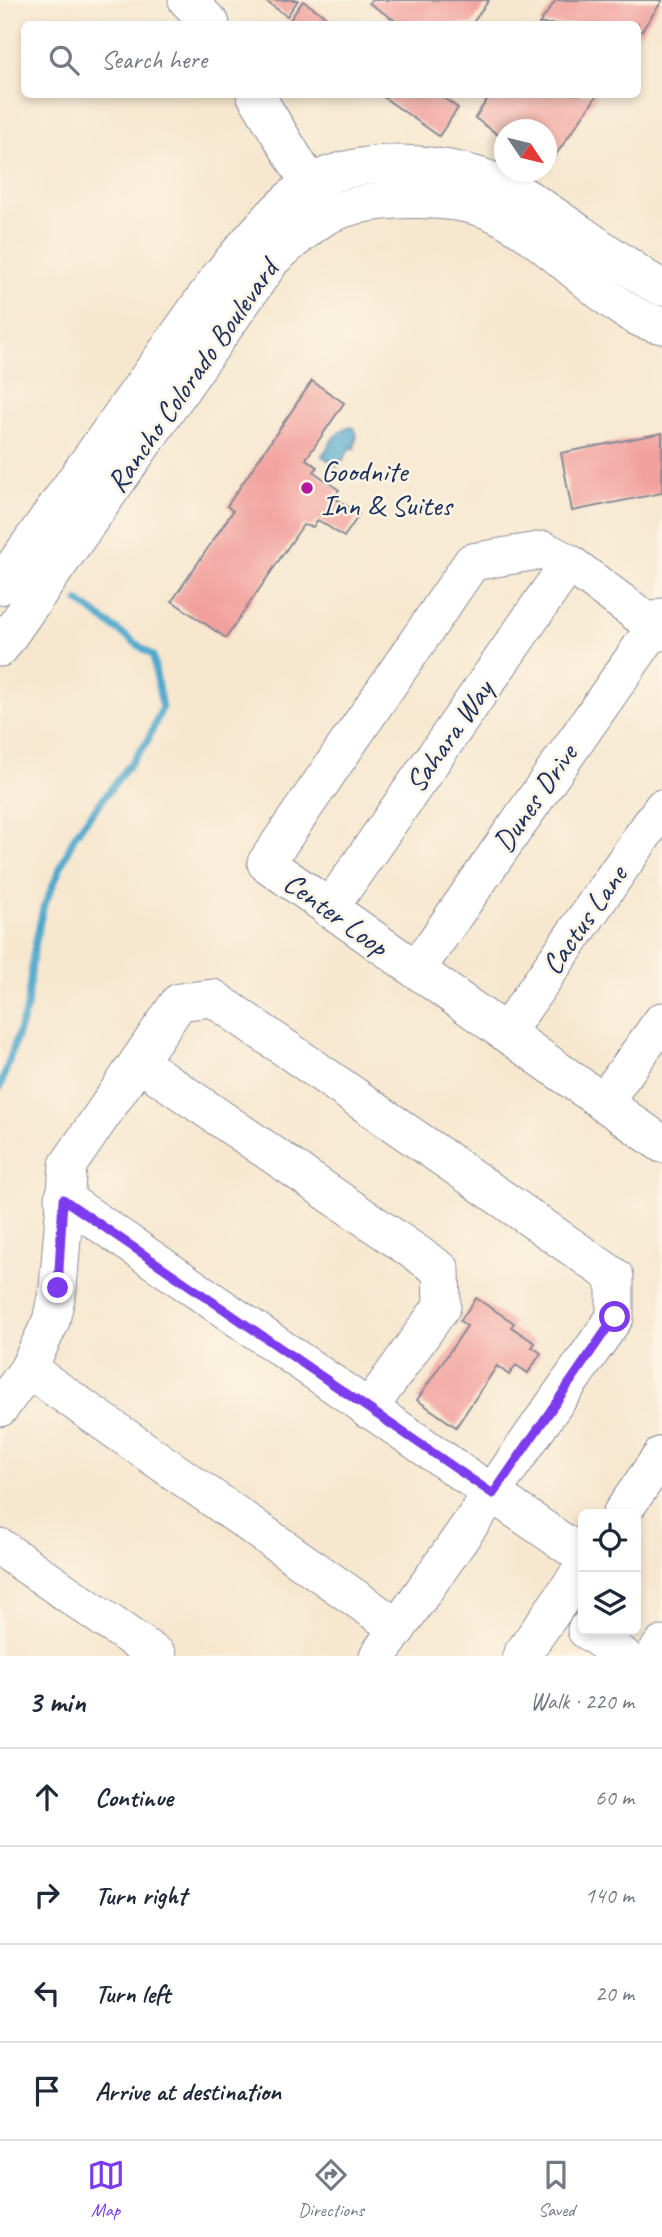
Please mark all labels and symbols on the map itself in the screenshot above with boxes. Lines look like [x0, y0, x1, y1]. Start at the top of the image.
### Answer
north arrow [494, 119, 557, 182]
street label: Rancho Colorado Boulevard [98, 249, 289, 500]
place label: Goodnite Inn & Suites [321, 452, 455, 524]
marker: Goodnite Inn & Suites [299, 480, 315, 496]
street label: Sahara Way [397, 670, 503, 800]
street label: Dunes Drive [484, 735, 587, 859]
street label: Cactus Lane [533, 856, 637, 982]
street label: Center Loop [276, 863, 397, 966]
route end [42, 1272, 73, 1303]
route start [599, 1301, 630, 1332]

